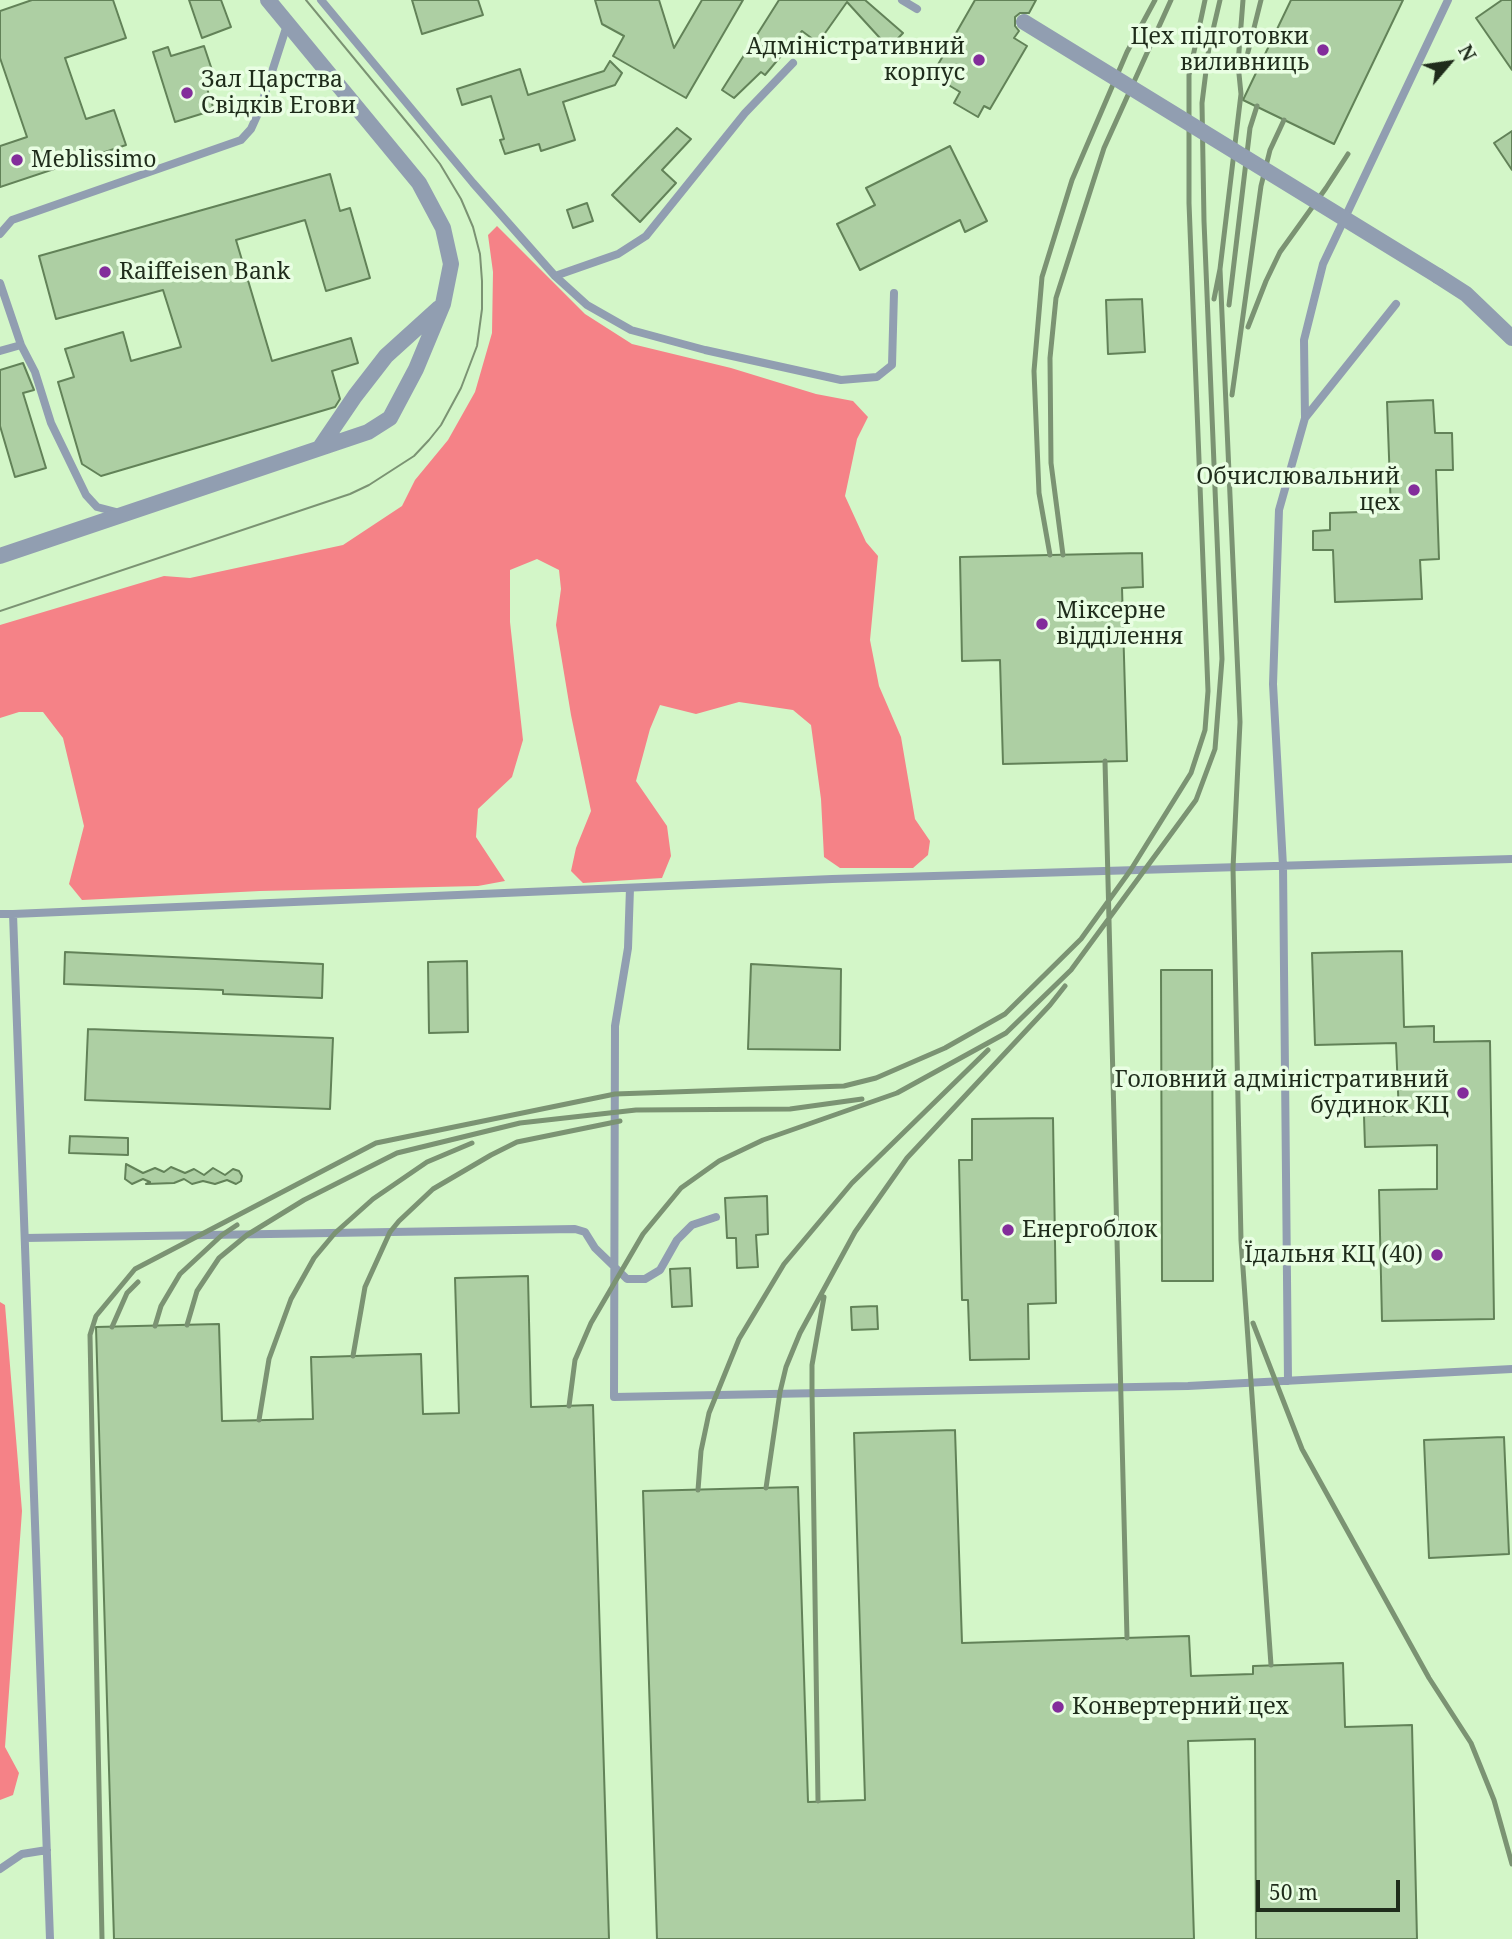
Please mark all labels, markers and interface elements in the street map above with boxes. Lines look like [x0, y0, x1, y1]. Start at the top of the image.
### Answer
place label: Цех підготовки виливниць [1130, 23, 1309, 77]
north arrow [1414, 28, 1484, 98]
place label: Адміністративний корпус [746, 33, 965, 87]
text: N [1452, 40, 1482, 66]
marker: Цех підготовки виливниць [1315, 42, 1331, 58]
marker: Адміністративний корпус [971, 52, 987, 68]
place label: Зал Царства Свiдкiв Егови [201, 66, 356, 120]
marker: Зал Царства Свiдкiв Егови [179, 85, 195, 101]
place label: Meblissimo [31, 146, 157, 174]
marker: Meblissimo [9, 152, 25, 168]
place label: Raiffeisen Bank [119, 258, 290, 286]
marker: Raiffeisen Bank [97, 264, 113, 280]
place label: Обчислювальний цех [1196, 463, 1400, 517]
marker: Обчислювальний цех [1406, 482, 1422, 498]
place label: Міксерне відділення [1056, 597, 1183, 651]
marker: Міксерне відділення [1034, 616, 1050, 632]
place label: Головний адміністративний будинок КЦ [1115, 1066, 1449, 1120]
marker: Головний адміністративний будинок КЦ [1455, 1085, 1471, 1101]
place label: Енергоблок [1022, 1216, 1157, 1244]
marker: Енергоблок [1000, 1222, 1016, 1238]
place label: Їдальня КЦ (40) [1244, 1241, 1423, 1269]
marker: Їдальня КЦ (40) [1429, 1247, 1445, 1263]
place label: Конвертерний цех [1072, 1693, 1289, 1721]
marker: Конвертерний цех [1050, 1699, 1066, 1715]
scale bar [1260, 1866, 1404, 1910]
text: 50 m [1269, 1878, 1318, 1906]

